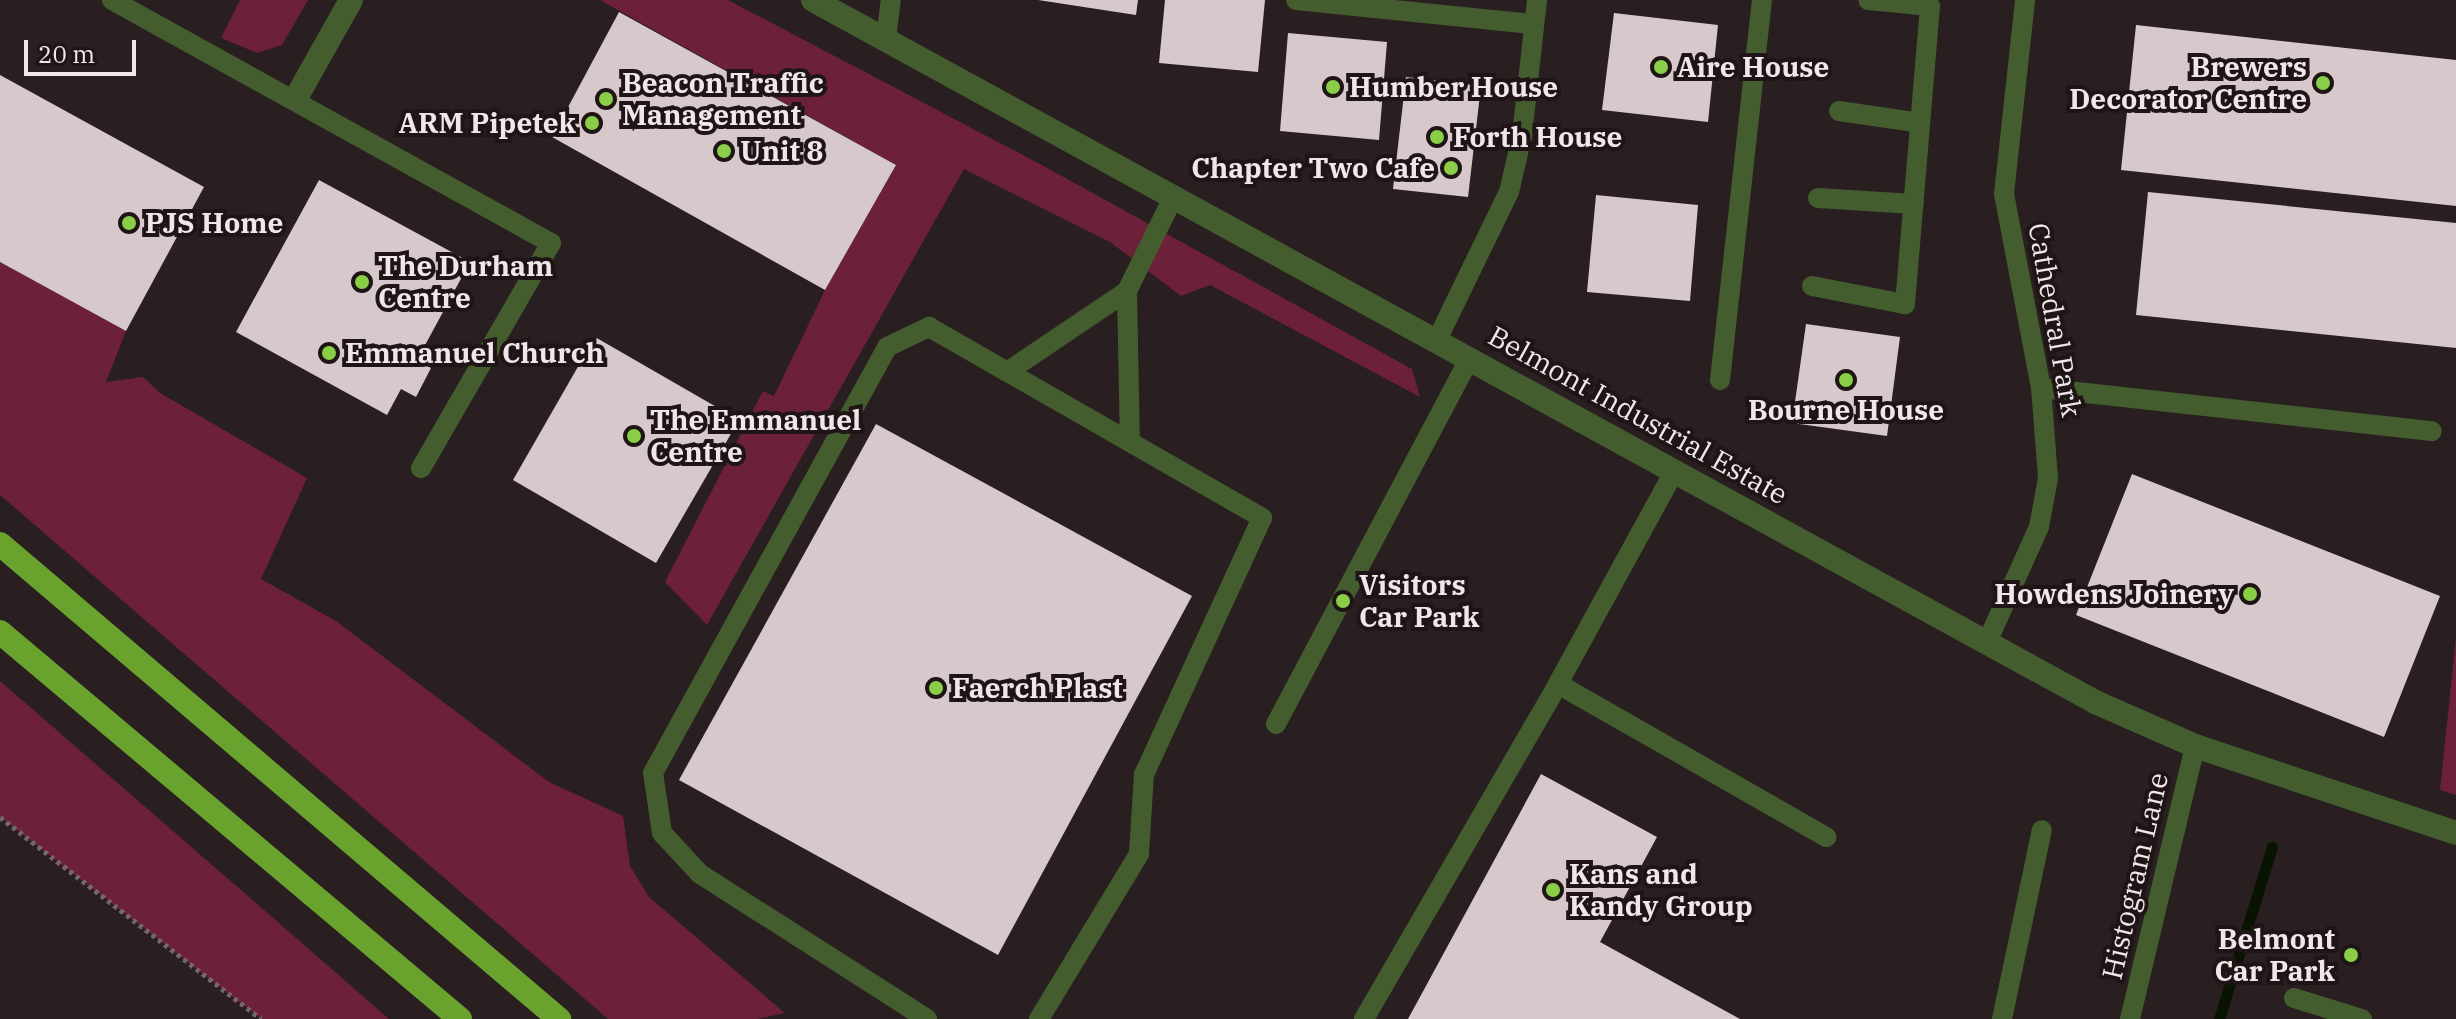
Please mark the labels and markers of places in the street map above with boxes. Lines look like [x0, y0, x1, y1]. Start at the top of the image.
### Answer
place label: Aire House [1677, 50, 1829, 84]
place label: Brewers Decorator Centre [2069, 50, 2307, 116]
marker: Aire House [1652, 58, 1670, 76]
place label: Beacon Traffic Management [622, 66, 824, 132]
place label: Humber House [1349, 70, 1558, 104]
marker: Brewers Decorator Centre [2314, 74, 2332, 92]
marker: Humber House [1324, 78, 1342, 96]
marker: Beacon Traffic Management [597, 90, 615, 108]
place label: ARM Pipetek [398, 106, 576, 140]
marker: ARM Pipetek [583, 114, 601, 132]
place label: Forth House [1453, 120, 1622, 154]
marker: Forth House [1428, 128, 1446, 146]
place label: Unit 8 [740, 134, 823, 168]
marker: Unit 8 [715, 142, 733, 160]
place label: Chapter Two Cafe [1191, 151, 1435, 185]
marker: Chapter Two Cafe [1442, 159, 1460, 177]
place label: PJS Home [145, 206, 283, 240]
marker: PJS Home [120, 214, 138, 232]
place label: The Durham Centre [378, 249, 553, 315]
marker: The Durham Centre [353, 273, 371, 291]
place label: Emmanuel Church [345, 336, 604, 370]
marker: Emmanuel Church [320, 344, 338, 362]
marker: Bourne House [1837, 371, 1855, 389]
place label: Bourne House [1748, 393, 1944, 427]
place label: The Emmanuel Centre [650, 403, 861, 469]
marker: The Emmanuel Centre [625, 427, 643, 445]
place label: Visitors Car Park [1359, 568, 1479, 634]
place label: Howdens Joinery [1994, 577, 2234, 611]
marker: Howdens Joinery [2241, 585, 2259, 603]
marker: Visitors Car Park [1334, 592, 1352, 610]
place label: Faerch Plast [952, 671, 1123, 705]
marker: Faerch Plast [927, 679, 945, 697]
place label: Kans and Kandy Group [1569, 857, 1753, 923]
marker: Kans and Kandy Group [1544, 881, 1562, 899]
place label: Belmont Car Park [2215, 922, 2335, 988]
marker: Belmont Car Park [2342, 946, 2360, 964]

